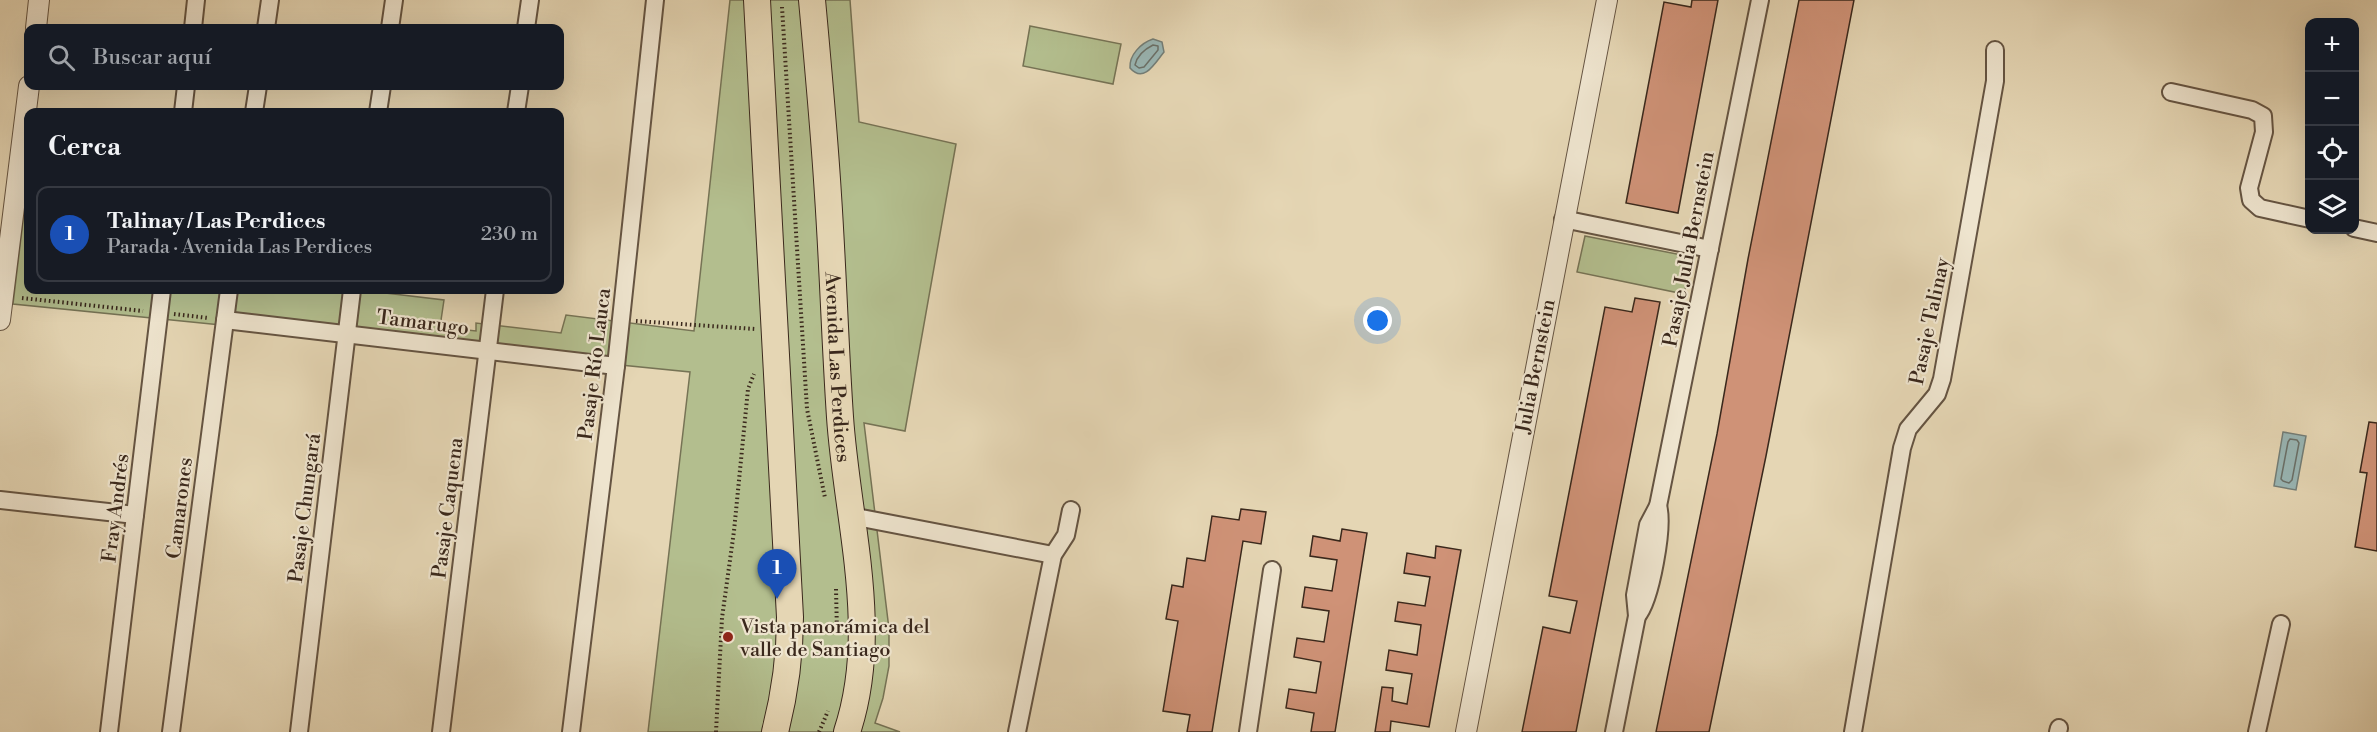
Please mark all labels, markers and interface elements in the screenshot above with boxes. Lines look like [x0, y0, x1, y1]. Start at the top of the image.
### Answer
map controls [2305, 18, 2359, 234]
button: + [2305, 18, 2359, 72]
search box [24, 24, 564, 90]
icon: search [45, 41, 78, 74]
text: Buscar aquí [93, 44, 211, 71]
button: − [2305, 72, 2359, 126]
button: locate [2305, 126, 2359, 180]
text: Cerca [48, 131, 121, 163]
street label: Pasaje Julia Bernstein [1658, 149, 1721, 349]
button: layers [2305, 180, 2359, 234]
text: Talinay / Las Perdices [107, 208, 326, 235]
text: 1 [65, 222, 74, 247]
text: 230 m [481, 222, 538, 247]
text: Parada · Avenida Las Perdices [107, 235, 372, 260]
street label: Pasaje Talinay [1905, 255, 1956, 387]
street label: Avenida Las Perdices [818, 270, 855, 464]
street label: Pasaje Río Lauca [574, 286, 617, 442]
street label: Julia Bernstein [1511, 297, 1562, 437]
street label: Tamarugo [375, 305, 470, 342]
your location [1363, 306, 1392, 335]
street label: Pasaje Chungará [284, 431, 327, 584]
street label: Pasaje Caquena [427, 435, 470, 580]
street label: Fray Andrés [97, 452, 136, 564]
street label: Camarones [162, 456, 199, 560]
pin: 1 [758, 550, 796, 599]
place label: Vista panorámica del valle de Santiago [739, 615, 930, 663]
marker: Vista panorámica del valle de Santiago [721, 630, 735, 644]

